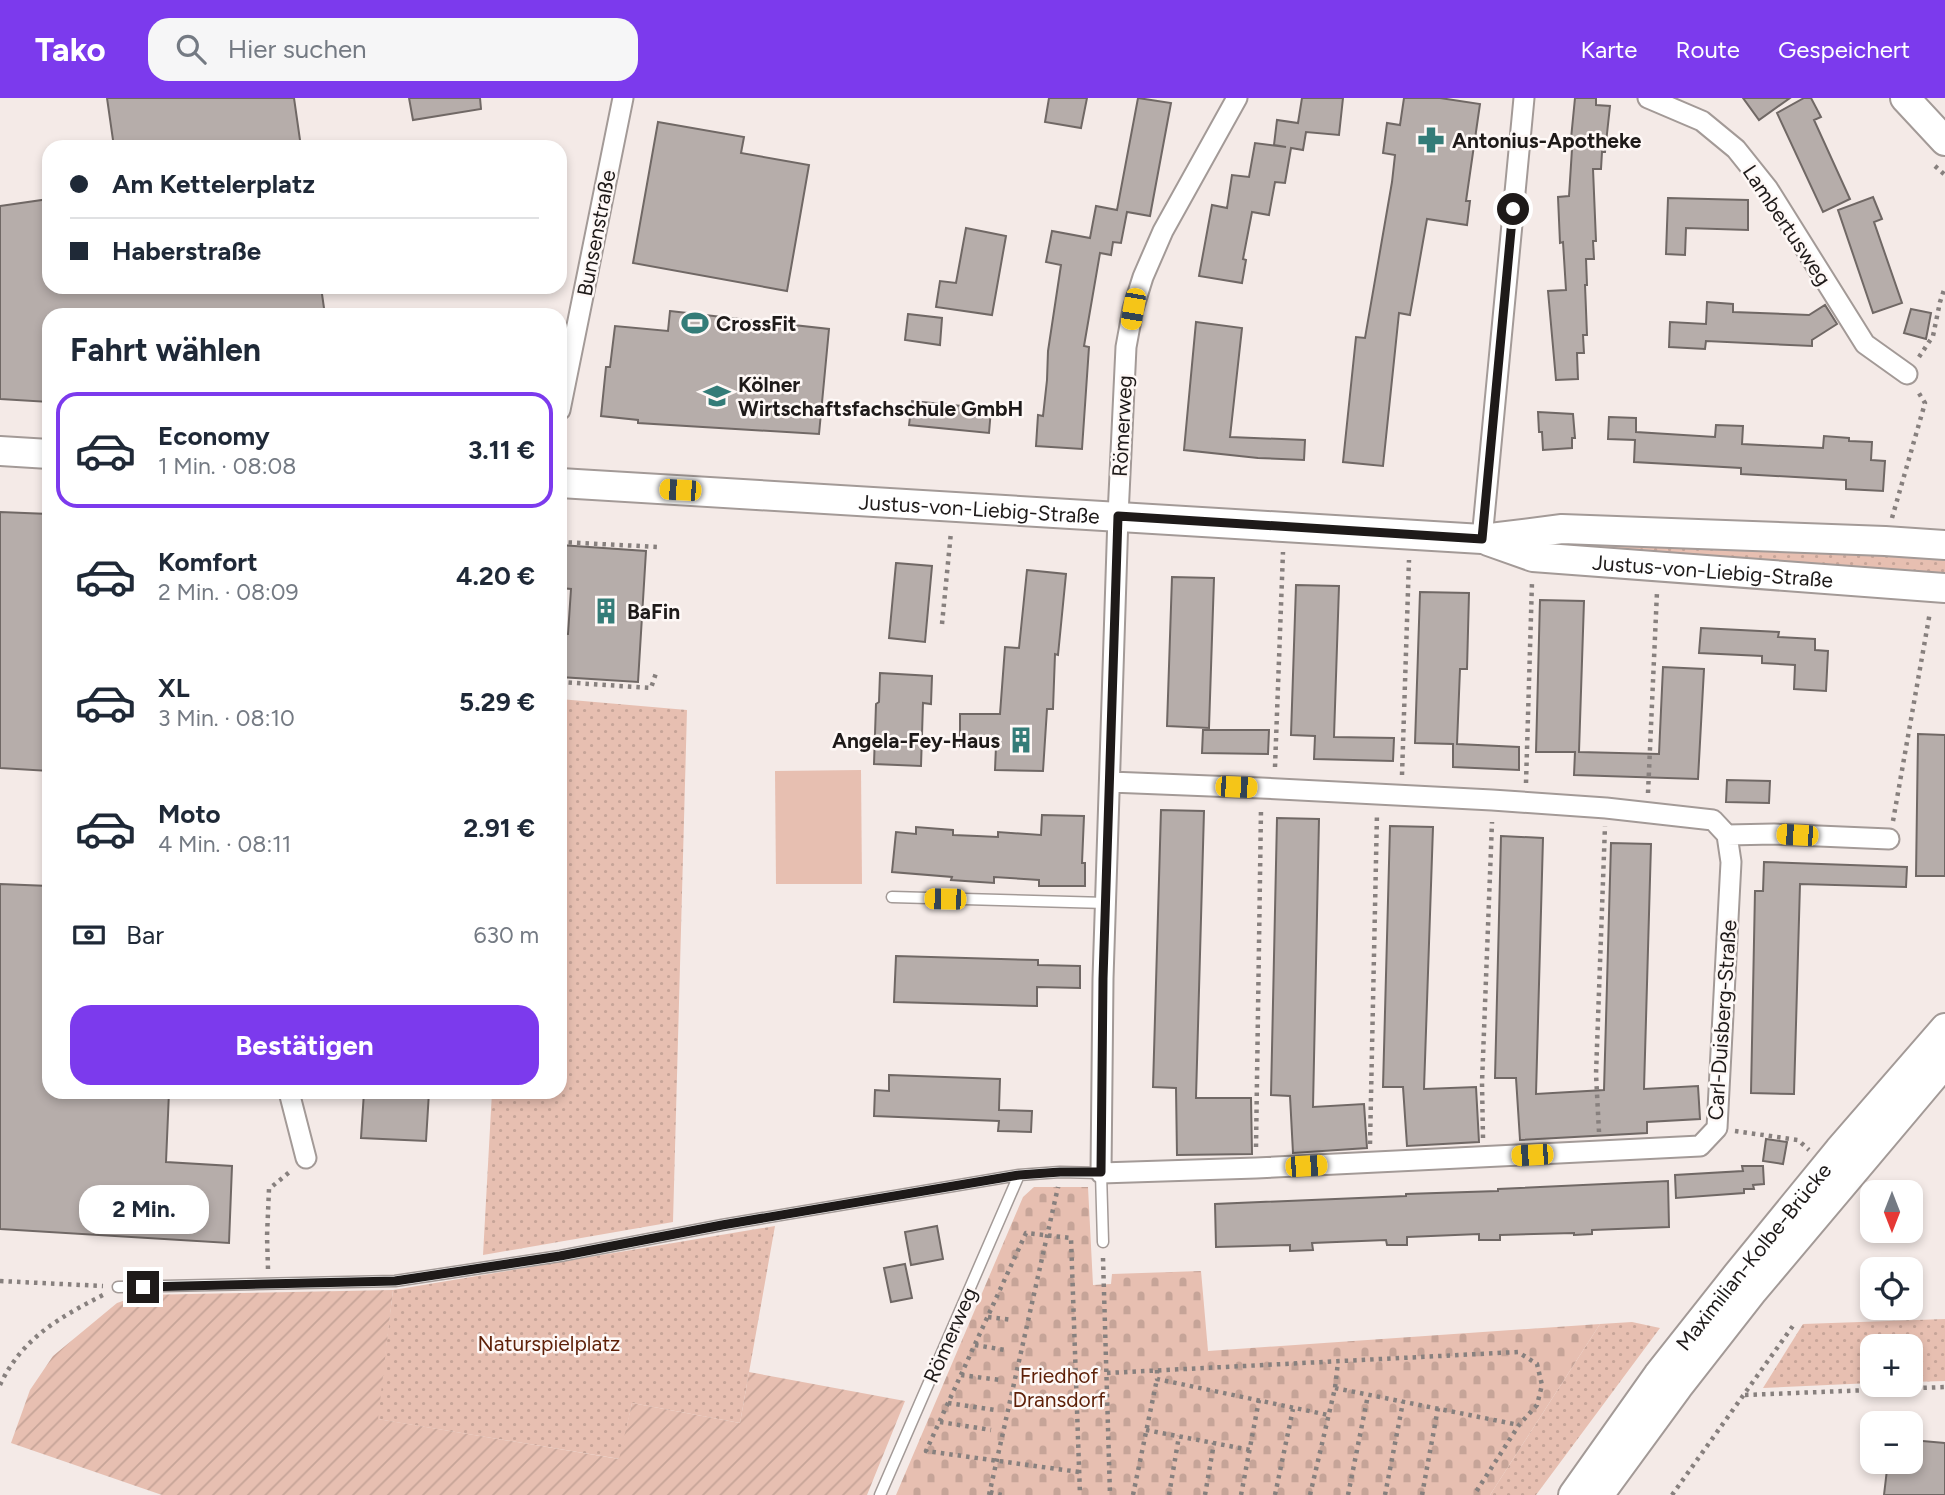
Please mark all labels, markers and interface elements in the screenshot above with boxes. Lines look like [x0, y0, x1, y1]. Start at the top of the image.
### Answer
search box [148, 18, 638, 81]
text: Tako [35, 30, 106, 69]
icon: search [172, 30, 210, 68]
text: Hier suchen [228, 33, 367, 65]
text: Karte [1581, 35, 1637, 64]
text: Route [1675, 35, 1740, 64]
text: Gespeichert [1778, 35, 1910, 64]
pharmacy icon: Antonius-Apotheke [1416, 125, 1446, 155]
place label: Antonius-Apotheke [1452, 128, 1642, 153]
street label: Lambertusweg [1738, 160, 1836, 290]
text: Am Kettelerplatz [112, 168, 315, 200]
street label: Bunsenstraße [572, 168, 620, 298]
route start [1497, 193, 1529, 225]
text: Haberstraße [112, 235, 261, 267]
car [1120, 286, 1147, 332]
sports icon: CrossFit [680, 308, 710, 338]
place label: CrossFit [716, 311, 797, 336]
text: Fahrt wählen [70, 331, 261, 369]
place label: Kölner Wirtschaftsfachschule GmbH [738, 372, 1023, 421]
street label: Römerweg [1107, 375, 1137, 477]
school or university icon: Kölner Wirtschaftsfachschule GmbH [702, 381, 732, 411]
icon: car [74, 419, 137, 482]
text: Economy [158, 420, 270, 452]
text: 3.11 € [468, 434, 535, 466]
text: 1 Min. · 08:08 [158, 452, 296, 480]
car [659, 478, 702, 502]
street label: Justus-von-Liebig-Straße [858, 489, 1101, 528]
icon: car [74, 545, 137, 608]
text: Komfort [158, 546, 258, 578]
street label: Justus-von-Liebig-Straße [1591, 549, 1834, 592]
text: 4.20 € [456, 560, 535, 592]
text: 2 Min. · 08:09 [158, 578, 299, 606]
building icon: BaFin [591, 596, 621, 626]
place label: BaFin [627, 599, 680, 624]
icon: car [74, 671, 137, 734]
text: XL [158, 672, 190, 704]
text: 5.29 € [459, 686, 535, 718]
text: 3 Min. · 08:10 [158, 704, 295, 732]
building icon: Angela-Fey-Haus [1006, 725, 1036, 755]
place label: Angela-Fey-Haus [832, 728, 1000, 753]
car [1215, 776, 1258, 798]
icon: car [74, 797, 137, 860]
text: Moto [158, 798, 221, 830]
text: 2.91 € [463, 812, 535, 844]
car [1776, 823, 1819, 847]
text: 4 Min. · 08:11 [158, 830, 291, 858]
car [924, 888, 967, 910]
icon: cash [70, 916, 108, 954]
text: Bar [126, 919, 164, 951]
street label: Carl-Duisberg-Straße [1703, 919, 1741, 1121]
text: 630 m [473, 921, 539, 949]
button: Bestätigen [70, 1005, 539, 1085]
car [1511, 1143, 1554, 1167]
car [1285, 1154, 1328, 1178]
street label: Maximilian-Kolbe-Brücke [1670, 1158, 1836, 1355]
north arrow [1860, 1180, 1923, 1242]
map controls [1860, 1180, 1923, 1474]
callout: 2 Min. [78, 1186, 208, 1234]
text: 2 Min. [112, 1195, 176, 1223]
button: locate [1860, 1257, 1923, 1320]
route end [127, 1271, 159, 1303]
street label: Römerweg [918, 1283, 982, 1387]
park label: Naturspielplatz [478, 1331, 620, 1356]
button: + [1860, 1334, 1923, 1397]
park label: Friedhof Dransdorf [1012, 1363, 1106, 1412]
button: − [1860, 1411, 1923, 1474]

